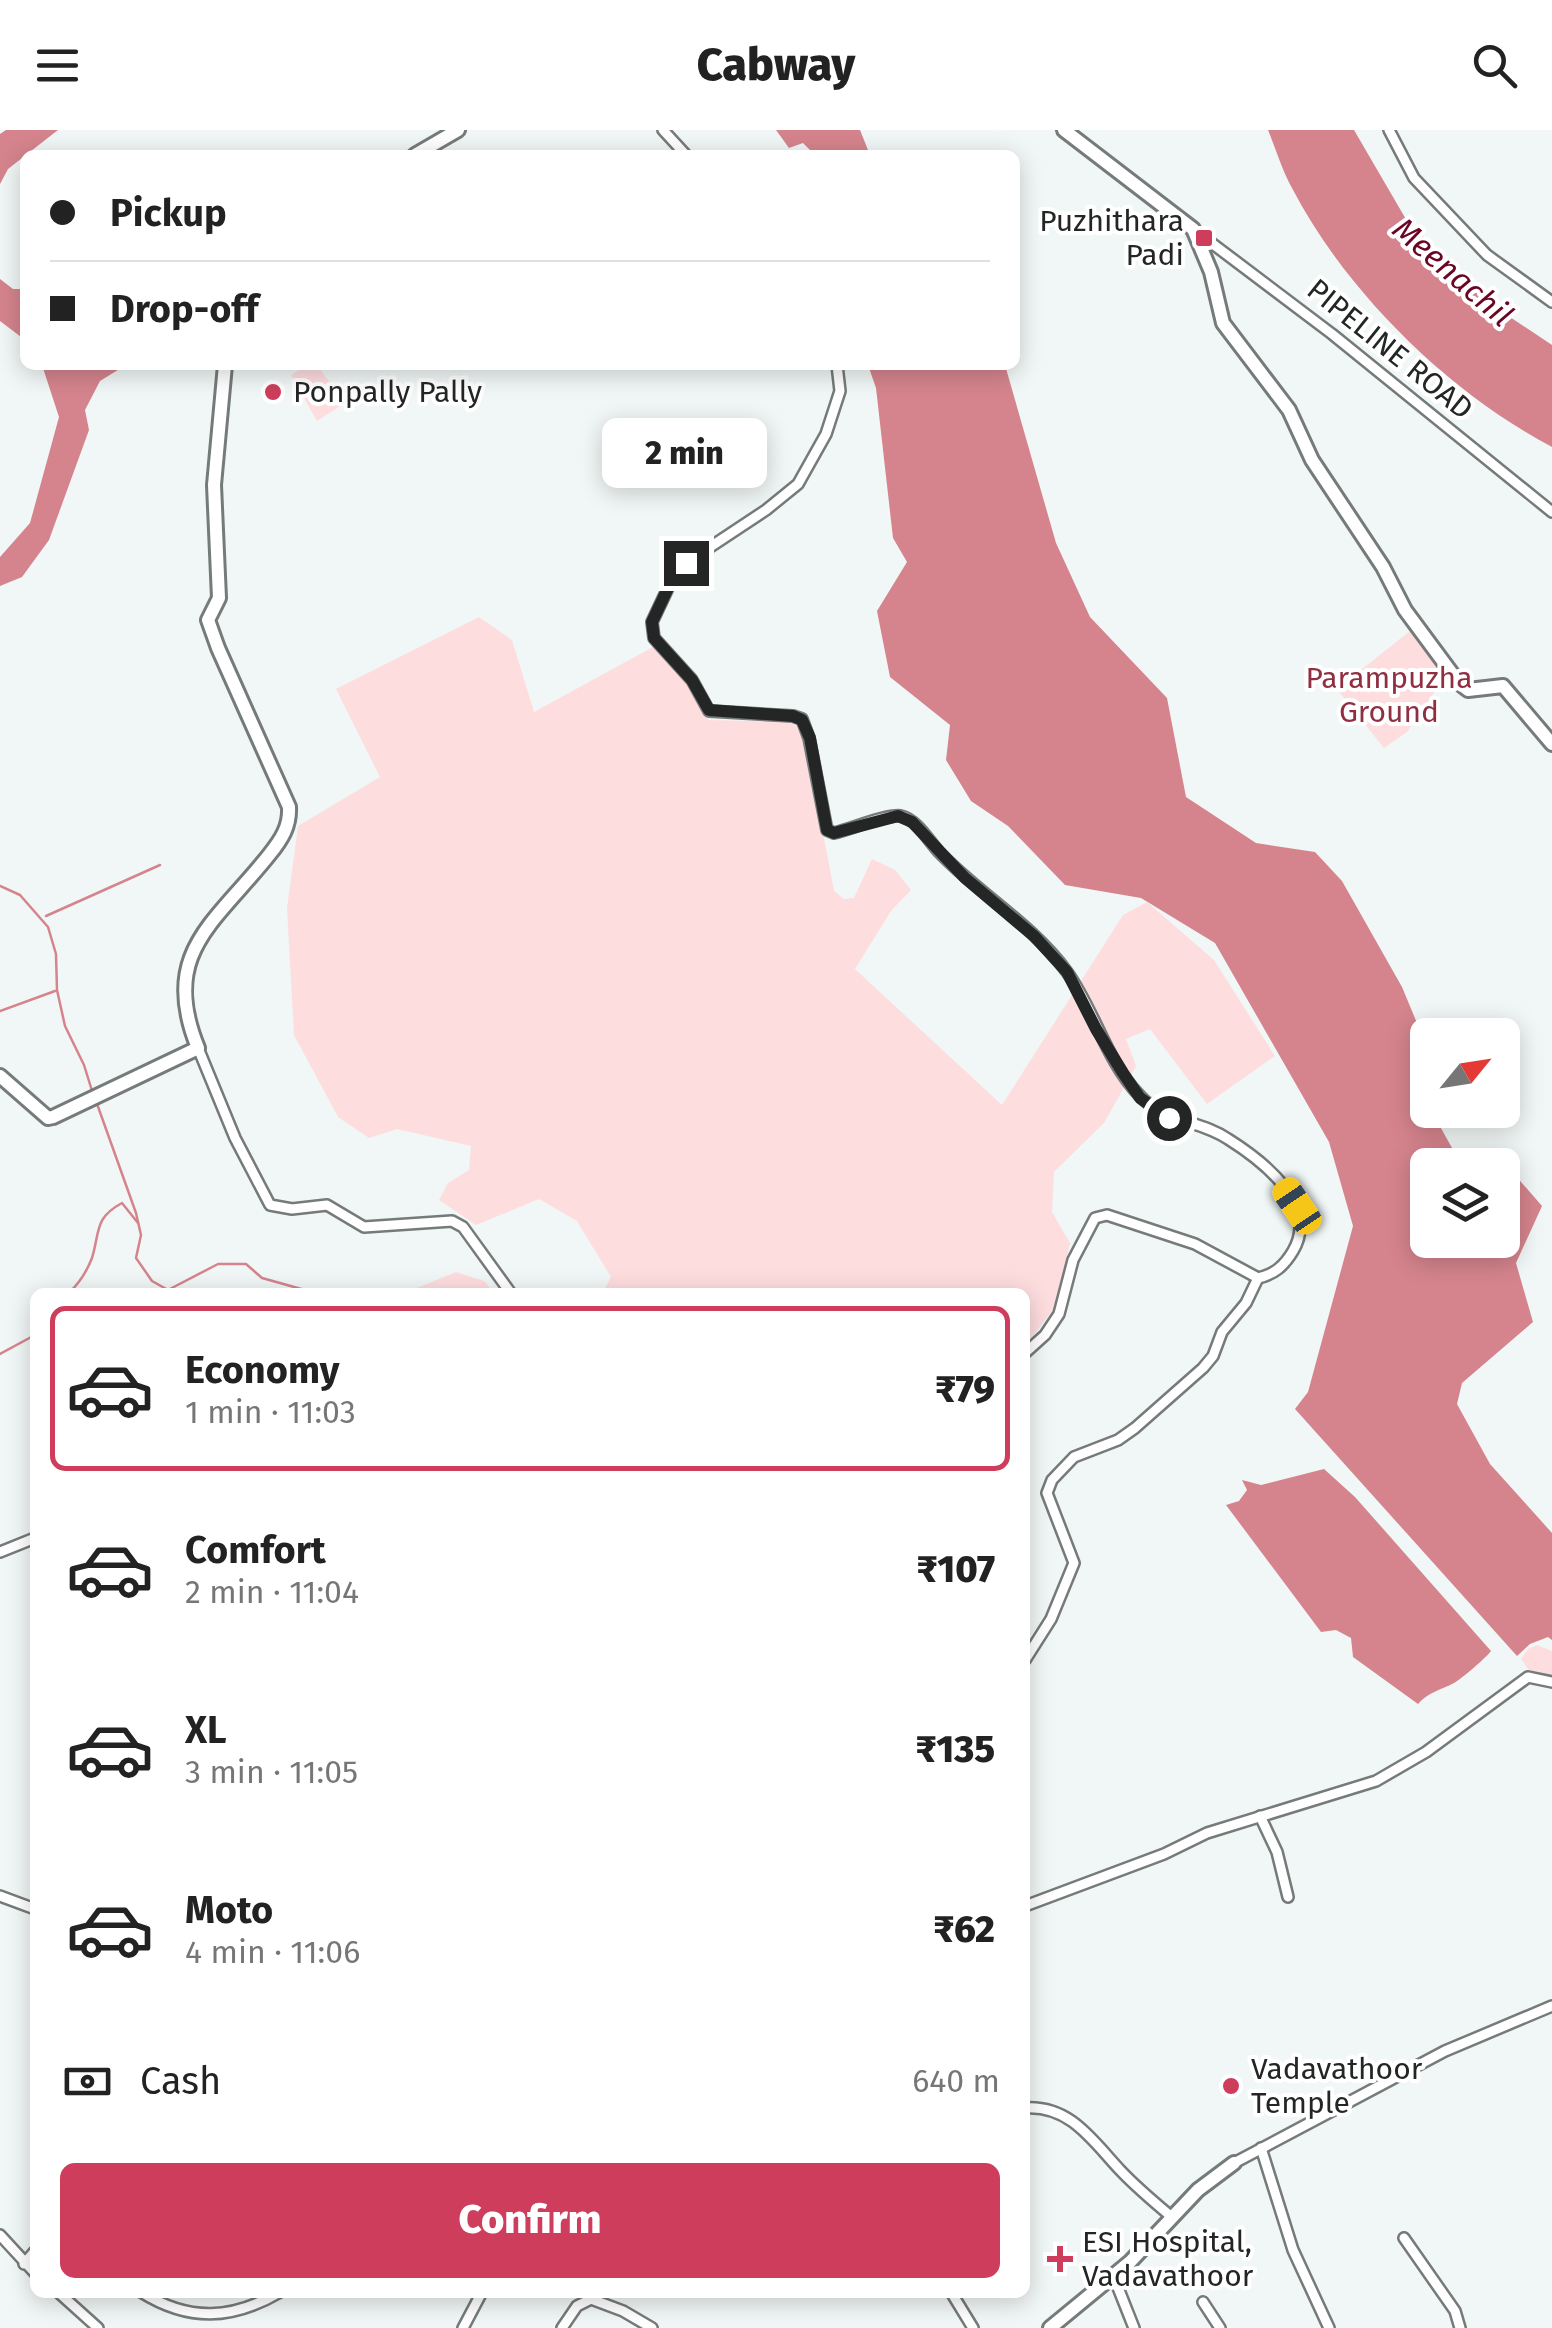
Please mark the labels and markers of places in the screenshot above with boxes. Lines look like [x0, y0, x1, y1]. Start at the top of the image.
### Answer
place label: Puzhithara Padi [1039, 203, 1184, 273]
marker: Puzhithara Padi [1193, 227, 1215, 249]
place label: Ponpally Pally [293, 374, 482, 410]
marker: Ponpally Pally [262, 381, 284, 403]
place label: Vadavathoor Temple [1251, 2051, 1423, 2121]
marker: Vadavathoor Temple [1220, 2075, 1242, 2097]
place label: ESI Hospital, Vadavathoor [1082, 2224, 1254, 2294]
marker: ESI Hospital, Vadavathoor [1047, 2246, 1073, 2272]

